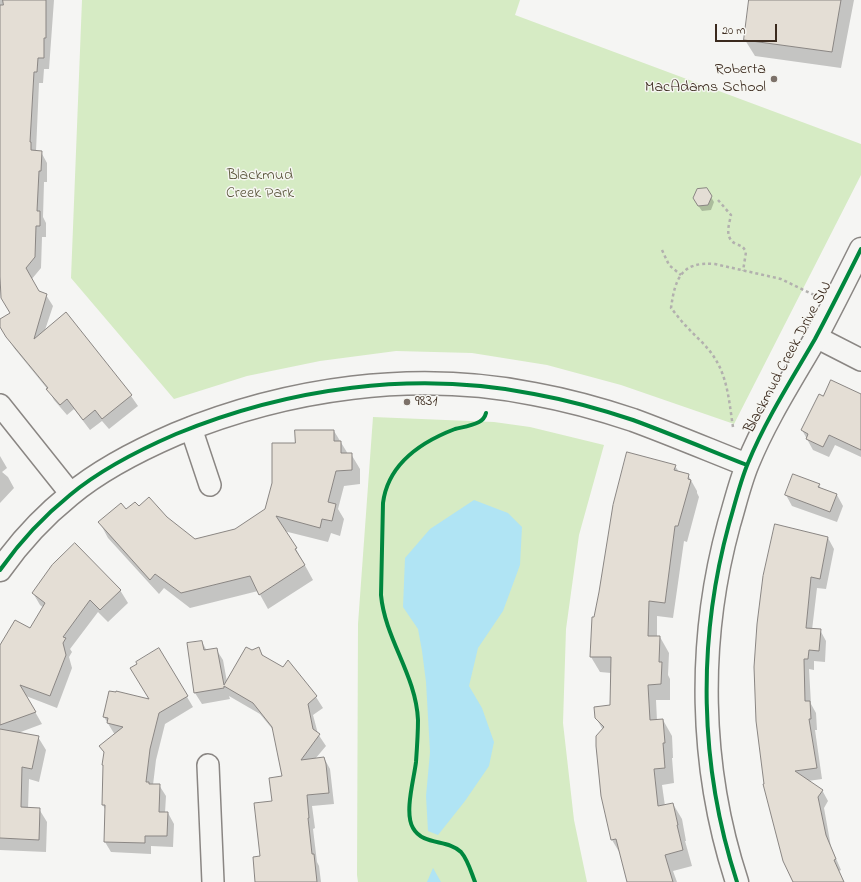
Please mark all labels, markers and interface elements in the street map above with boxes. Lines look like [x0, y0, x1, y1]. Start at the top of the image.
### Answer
scale bar [717, 16, 779, 42]
text: 20 m [722, 22, 745, 40]
place label: Roberta MacAdams School [645, 60, 766, 98]
marker: Roberta MacAdams School [769, 74, 779, 84]
park label: Blackmud Creek Park [226, 166, 294, 204]
street label: Blackmud Creek Drive SW [741, 279, 837, 437]
place label: 9831 [415, 392, 438, 412]
marker: 9831 [402, 397, 412, 407]

